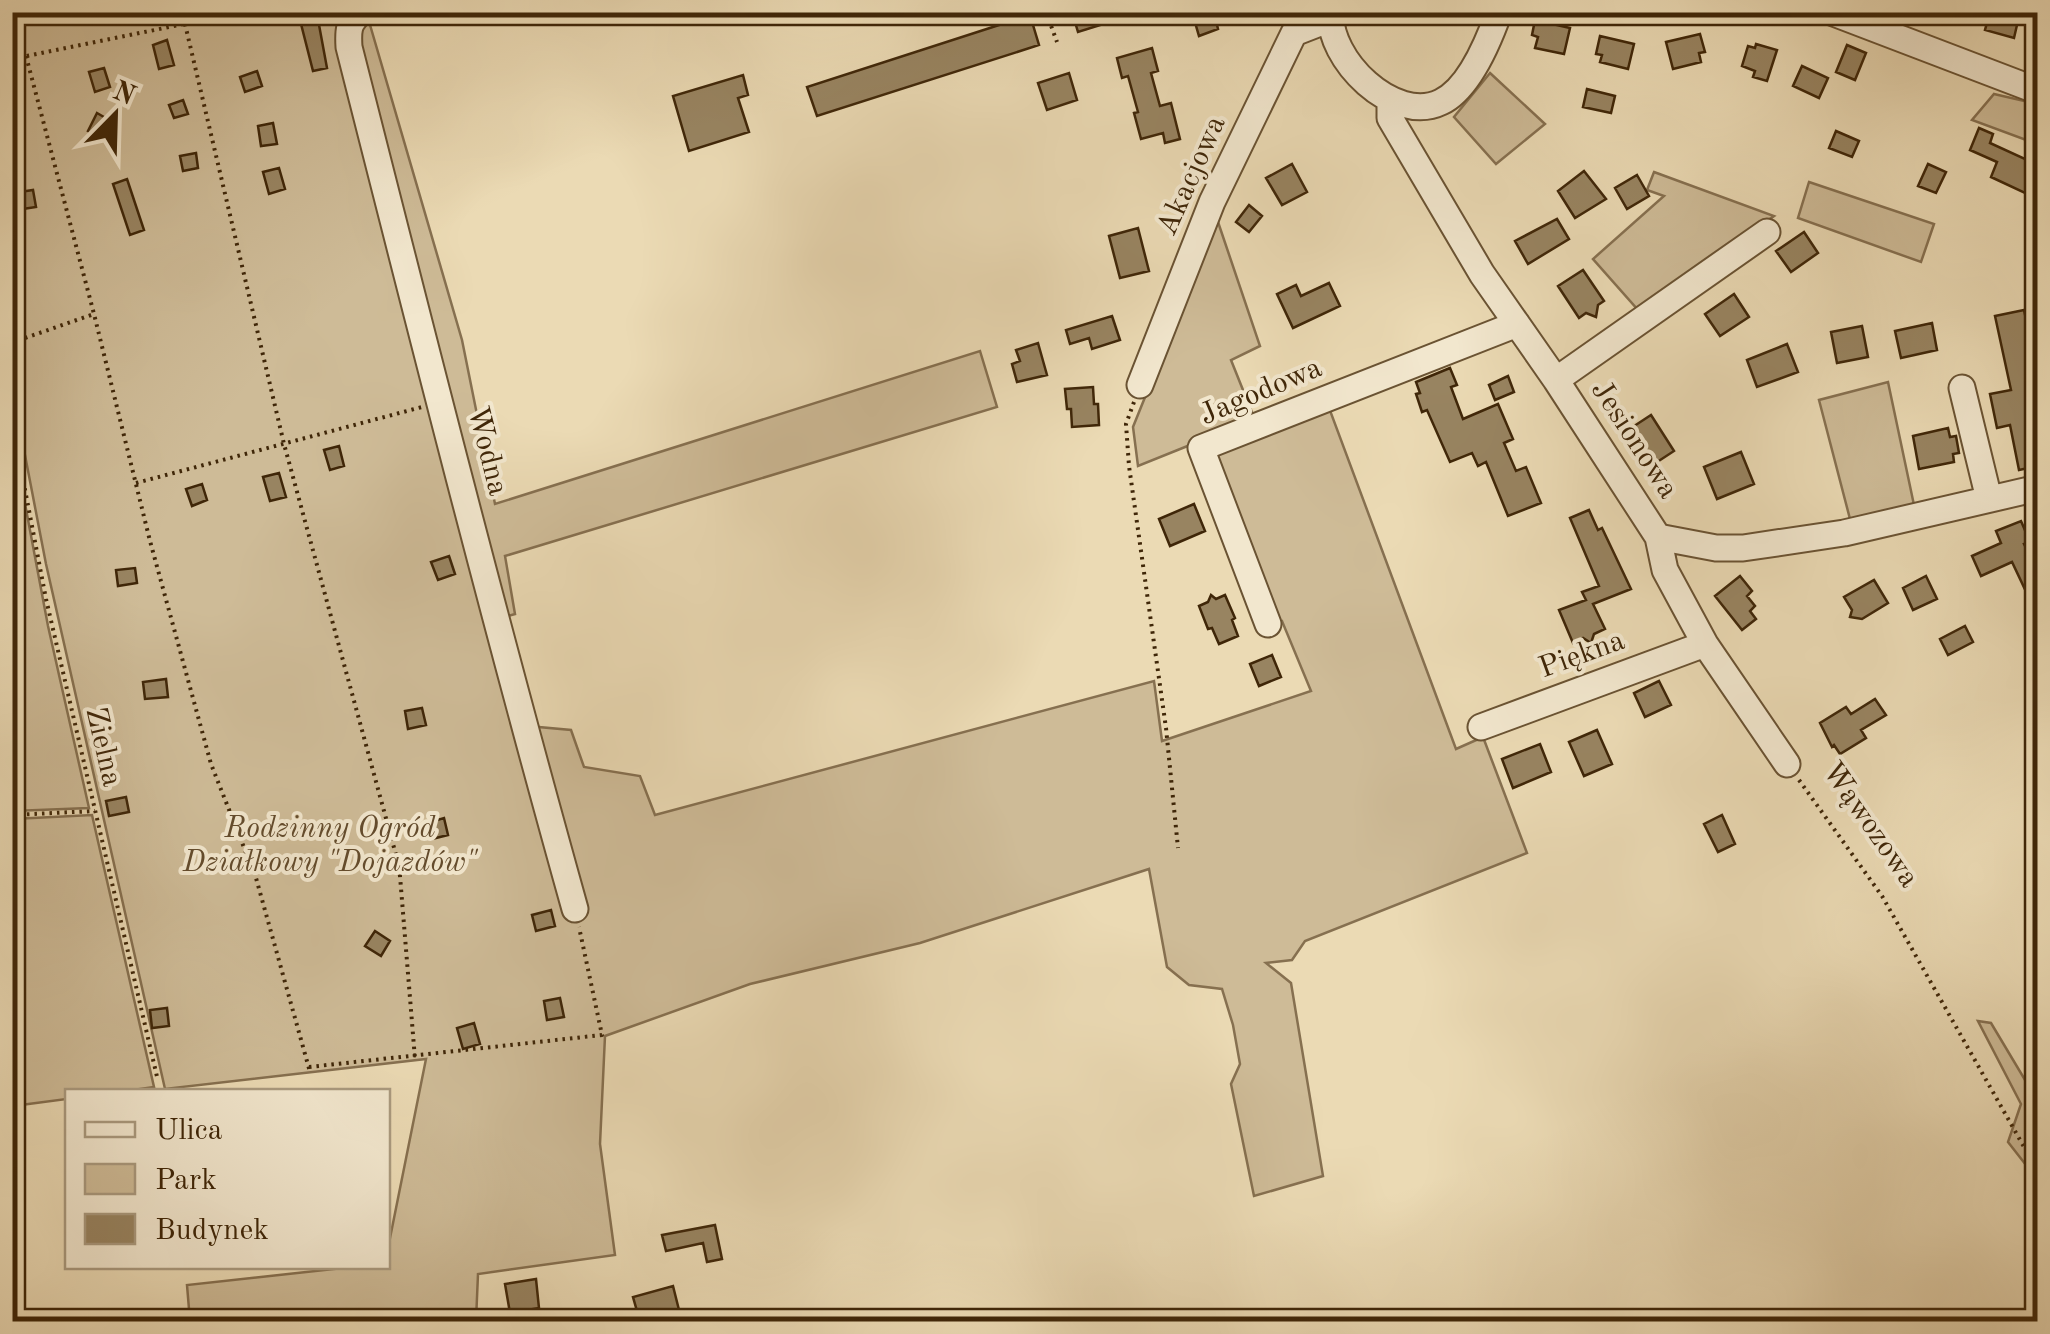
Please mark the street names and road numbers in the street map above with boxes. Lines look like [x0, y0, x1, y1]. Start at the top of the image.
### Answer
street label: Akacjowa [1152, 111, 1232, 240]
street label: Jagodowa [1196, 353, 1327, 431]
street label: Jesionowa [1585, 376, 1683, 504]
street label: Wodna [461, 403, 513, 499]
street label: Piękna [1535, 626, 1629, 684]
street label: Zielna [79, 704, 127, 790]
street label: Wąwozowa [1816, 757, 1924, 893]

